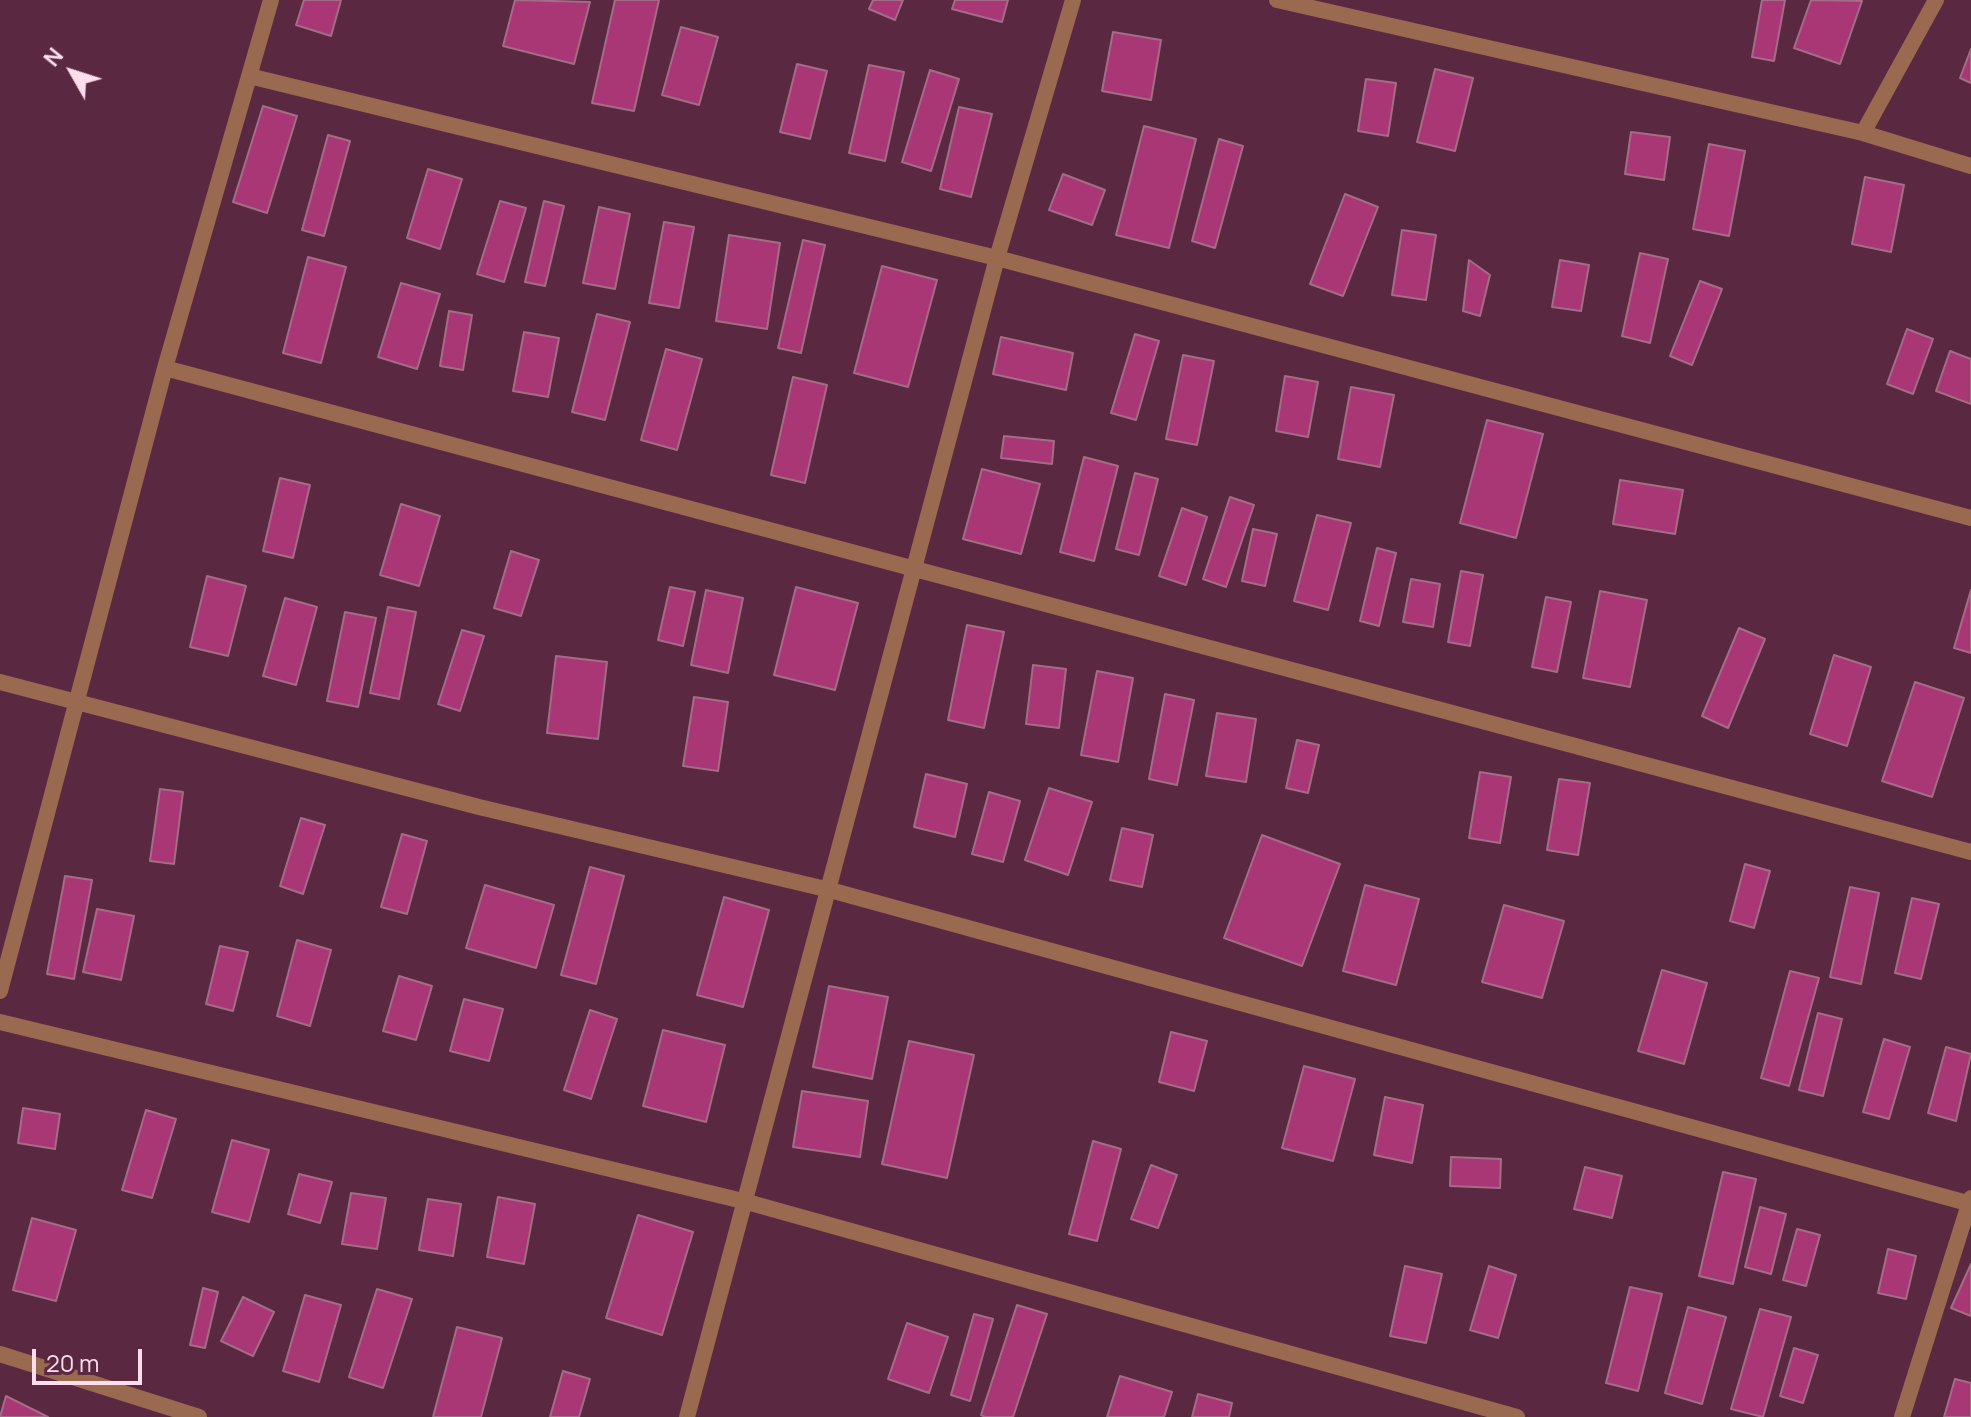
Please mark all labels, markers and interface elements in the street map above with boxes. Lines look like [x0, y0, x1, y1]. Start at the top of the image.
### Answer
north arrow [32, 32, 112, 112]
text: N [37, 41, 70, 72]
scale bar [36, 1333, 146, 1383]
text: 20 m [46, 1346, 99, 1379]

